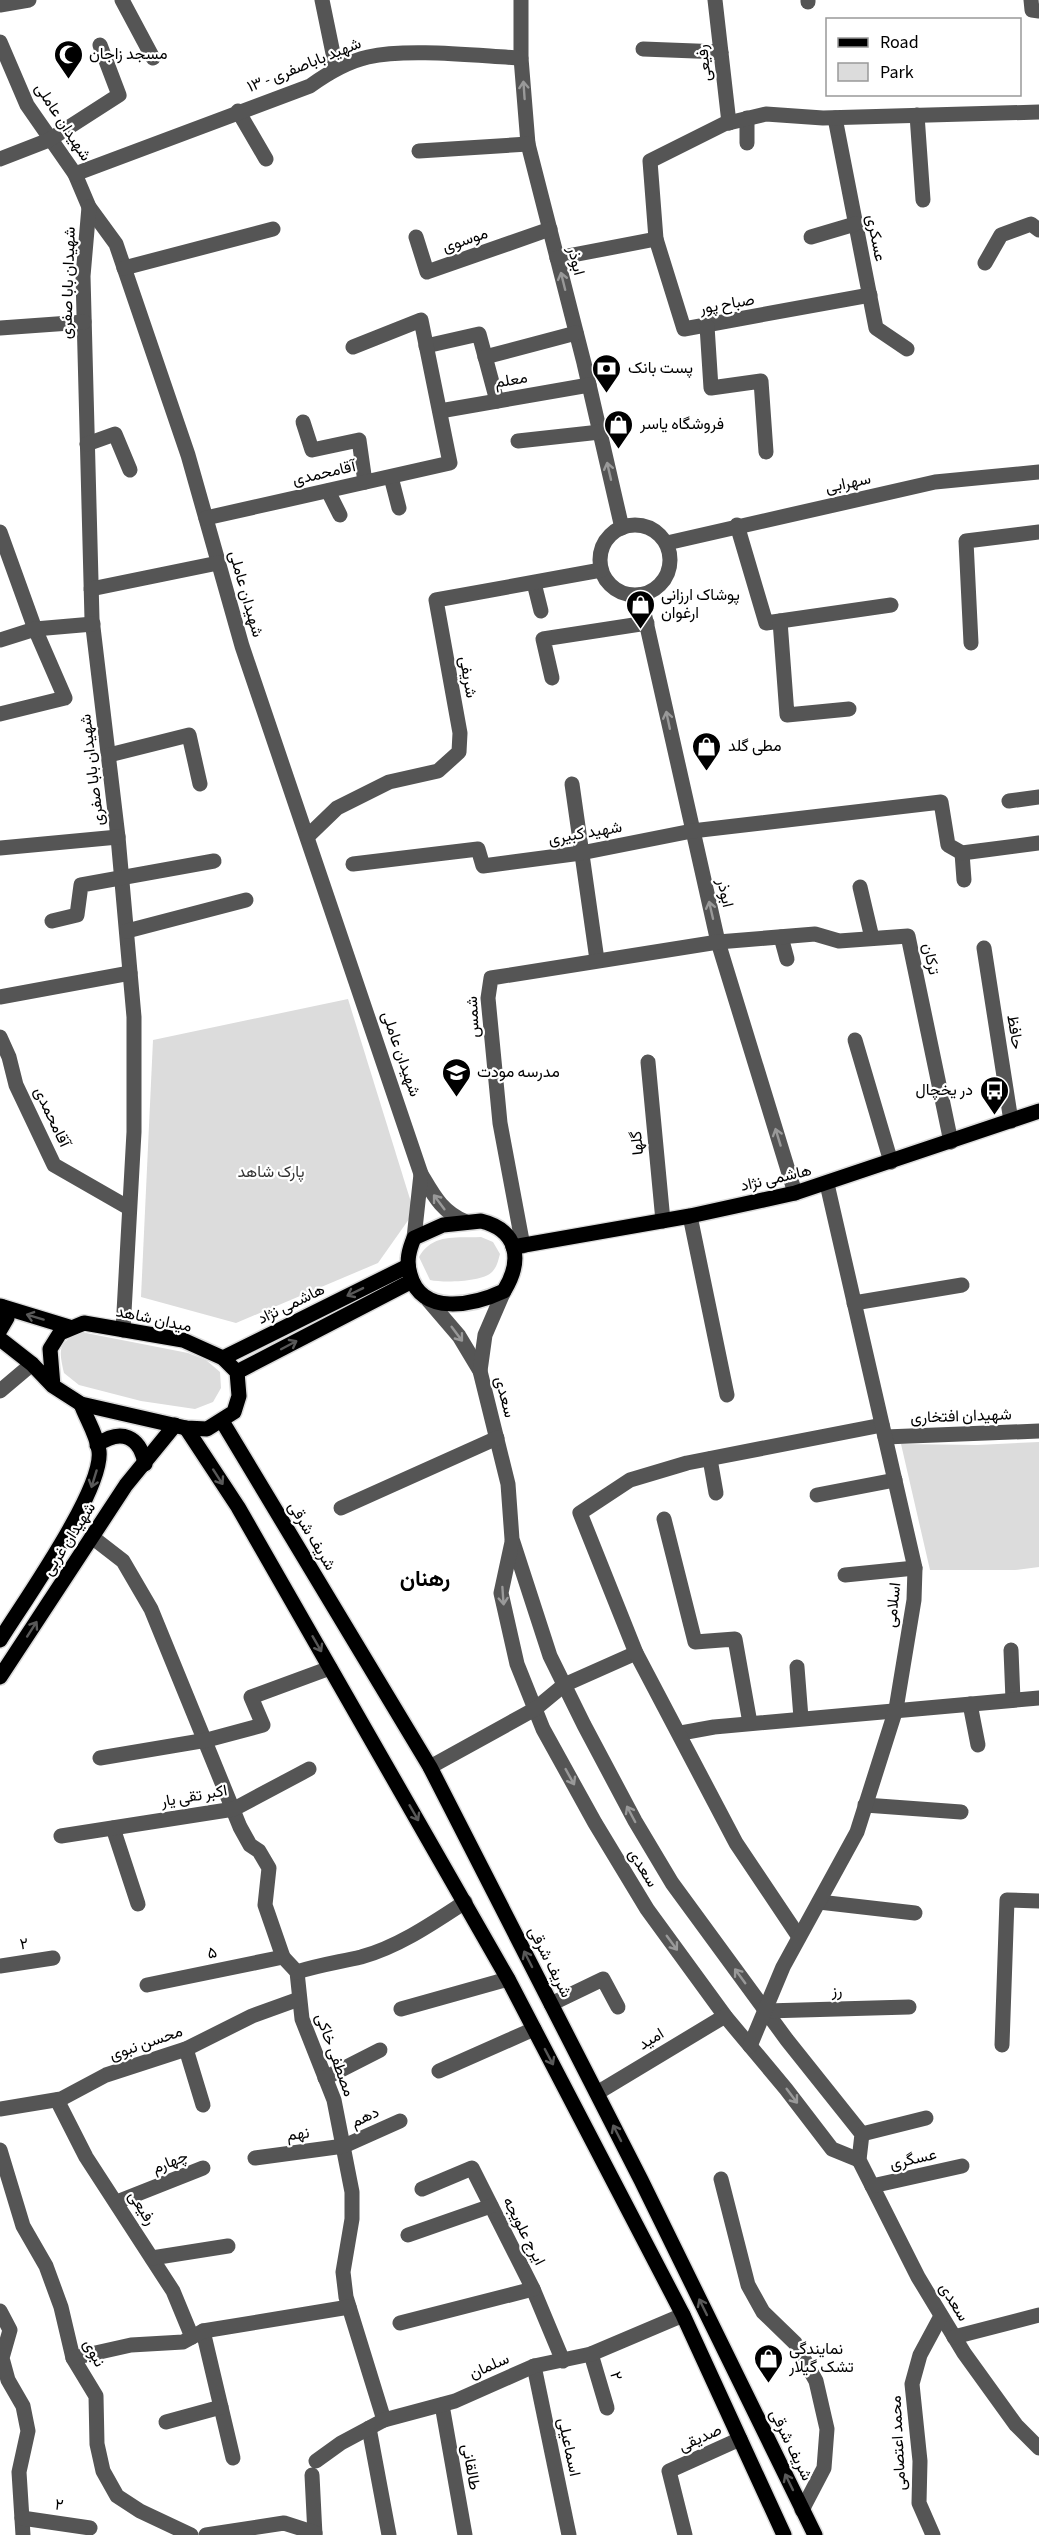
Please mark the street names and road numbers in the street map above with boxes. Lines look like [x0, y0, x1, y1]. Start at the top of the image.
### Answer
street label: شهید باباصفری - ۱۳ [244, 32, 364, 98]
street label: رفیعی [691, 43, 717, 83]
street label: شهیدان عاملی [29, 79, 97, 165]
street label: عسکری [861, 213, 891, 263]
street label: موسوی [439, 222, 491, 258]
street label: شهیدان بابا صفری [55, 226, 81, 340]
street label: ابوذر [562, 243, 590, 278]
street label: صباح پور [697, 288, 756, 320]
street label: معلم [493, 366, 529, 394]
street label: آقامحمدی [290, 455, 359, 491]
street label: سهرابی [823, 467, 873, 499]
street label: شهیدان عاملی [223, 548, 269, 640]
street label: شریفی [454, 654, 482, 700]
street label: شهیدان بابا صفری [74, 713, 110, 827]
street label: شهید کبیری [546, 816, 624, 850]
street label: ابوذر [711, 876, 739, 909]
street label: ترکان [917, 941, 945, 977]
street label: شمس [461, 996, 485, 1038]
street label: شهیدان عاملی [376, 1008, 426, 1100]
street label: حافظ [1001, 1013, 1029, 1051]
street label: آقامحمدی [28, 1083, 76, 1152]
street label: گلها [625, 1130, 649, 1156]
street label: هاشمی نژاد [738, 1159, 814, 1197]
street label: هاشمی نژاد [254, 1278, 328, 1330]
street label: میدان شاهد [114, 1300, 194, 1338]
street label: سعدی [489, 1374, 521, 1420]
street label: شهیدان افتخاری [910, 1403, 1012, 1429]
street label: شریف شرقی [283, 1497, 341, 1575]
street label: شهیدان غربی [37, 1498, 101, 1580]
street label: اسلامی [880, 1581, 906, 1629]
street label: اکبر تقی یار [158, 1779, 229, 1813]
street label: سعدی [623, 1845, 663, 1891]
street label: شریف شرقی [523, 1923, 577, 2001]
street label: ۲ [18, 1933, 30, 1955]
street label: ۵ [205, 1941, 219, 1965]
street label: رز [830, 1980, 843, 2002]
street label: مصطفی خاکی [310, 2010, 360, 2100]
street label: محسن نبوی [106, 2020, 186, 2066]
street label: امید [634, 2023, 668, 2055]
street label: دهم [347, 2101, 383, 2133]
street label: نهم [285, 2122, 311, 2146]
street label: عسگری [887, 2143, 939, 2175]
street label: چهارم [149, 2145, 191, 2179]
street label: رفیعی [123, 2186, 161, 2230]
street label: ایرج علویجه [497, 2193, 551, 2269]
street label: سعدی [934, 2279, 974, 2325]
street label: نبوی [78, 2335, 110, 2371]
street label: سلمان [465, 2347, 513, 2385]
street label: ۲ [604, 2369, 628, 2383]
street label: محمد اعتصامی [885, 2395, 911, 2491]
street label: شریف شرقی [764, 2405, 818, 2485]
street label: اسماعیلی [552, 2416, 586, 2478]
street label: صدیقی [675, 2419, 725, 2457]
street label: طالقانی [456, 2442, 486, 2492]
street label: ۲ [53, 2494, 65, 2516]

